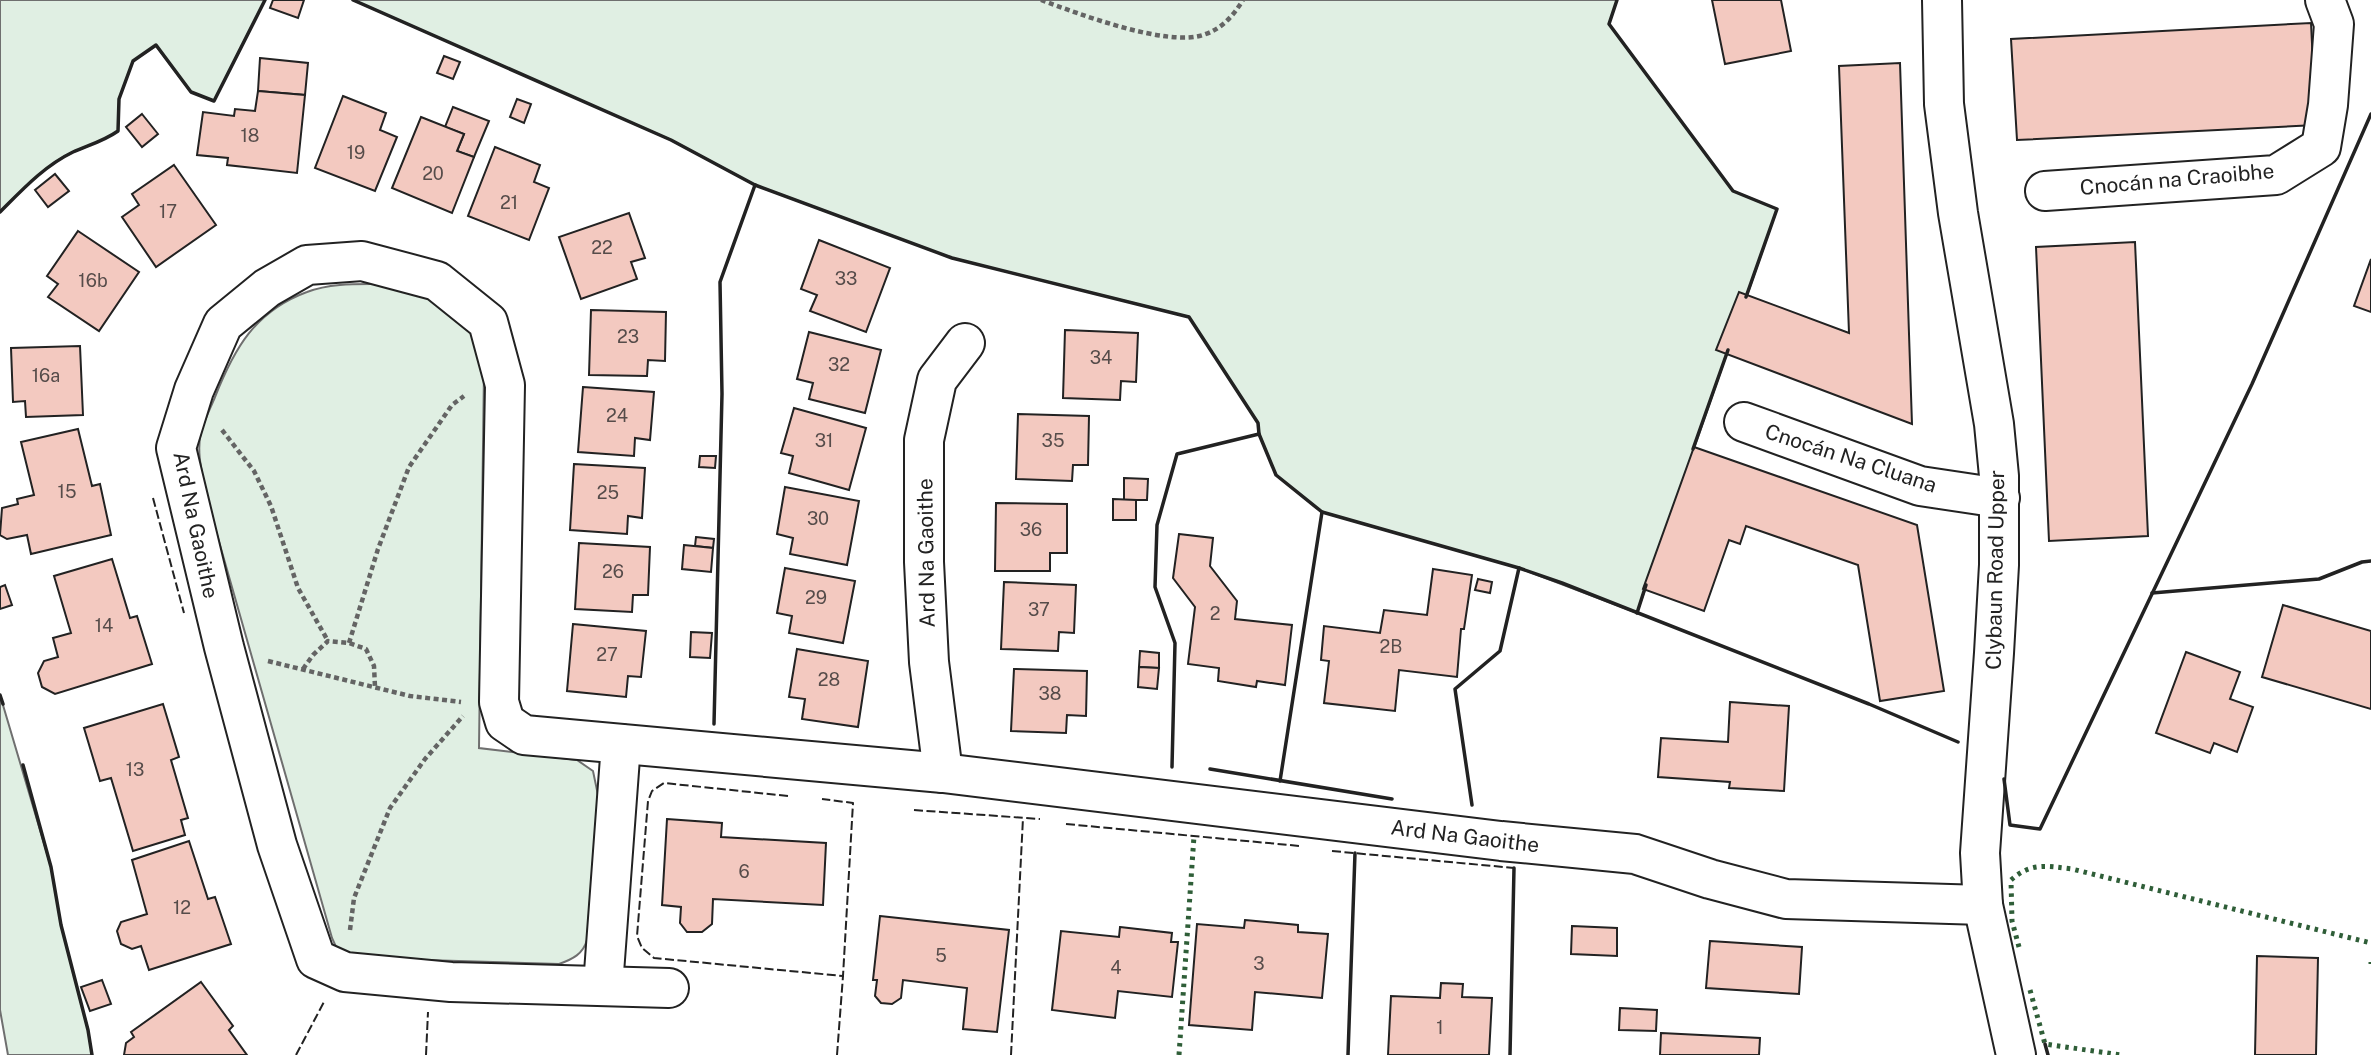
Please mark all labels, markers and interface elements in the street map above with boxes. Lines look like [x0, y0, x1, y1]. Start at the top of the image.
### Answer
house number: 18 [241, 125, 259, 146]
house number: 19 [347, 142, 365, 163]
street label: Cnocán na Craoibhe [2079, 158, 2275, 200]
house number: 20 [422, 163, 444, 184]
house number: 21 [500, 192, 518, 213]
house number: 17 [159, 201, 177, 222]
house number: 22 [591, 237, 613, 258]
house number: 33 [835, 268, 857, 289]
house number: 16b [78, 270, 108, 291]
house number: 23 [617, 326, 639, 347]
house number: 34 [1090, 347, 1112, 368]
house number: 32 [828, 354, 850, 375]
house number: 16a [32, 365, 60, 386]
house number: 24 [606, 405, 628, 426]
street label: Cnocán Na Cluana [1762, 418, 1940, 498]
house number: 31 [815, 430, 833, 451]
house number: 35 [1042, 430, 1064, 451]
street label: Ard Na Gaoithe [168, 449, 224, 601]
street label: Clybaun Road Upper [1981, 470, 2009, 670]
street label: Ard Na Gaoithe [912, 478, 940, 628]
house number: 15 [58, 481, 76, 502]
house number: 25 [597, 482, 619, 503]
house number: 30 [807, 508, 829, 529]
house number: 36 [1020, 519, 1042, 540]
house number: 26 [602, 561, 624, 582]
house number: 29 [805, 587, 827, 608]
house number: 37 [1028, 599, 1050, 620]
house number: 2 [1210, 603, 1220, 624]
house number: 14 [95, 615, 113, 636]
house number: 2B [1380, 636, 1402, 657]
house number: 27 [596, 644, 618, 665]
house number: 28 [818, 669, 840, 690]
house number: 38 [1039, 683, 1061, 704]
house number: 13 [126, 759, 144, 780]
street label: Ard Na Gaoithe [1389, 814, 1541, 858]
house number: 6 [738, 861, 750, 882]
house number: 12 [173, 897, 191, 918]
house number: 5 [935, 945, 947, 966]
house number: 3 [1253, 953, 1265, 974]
house number: 4 [1110, 957, 1122, 978]
house number: 1 [1436, 1017, 1444, 1038]

